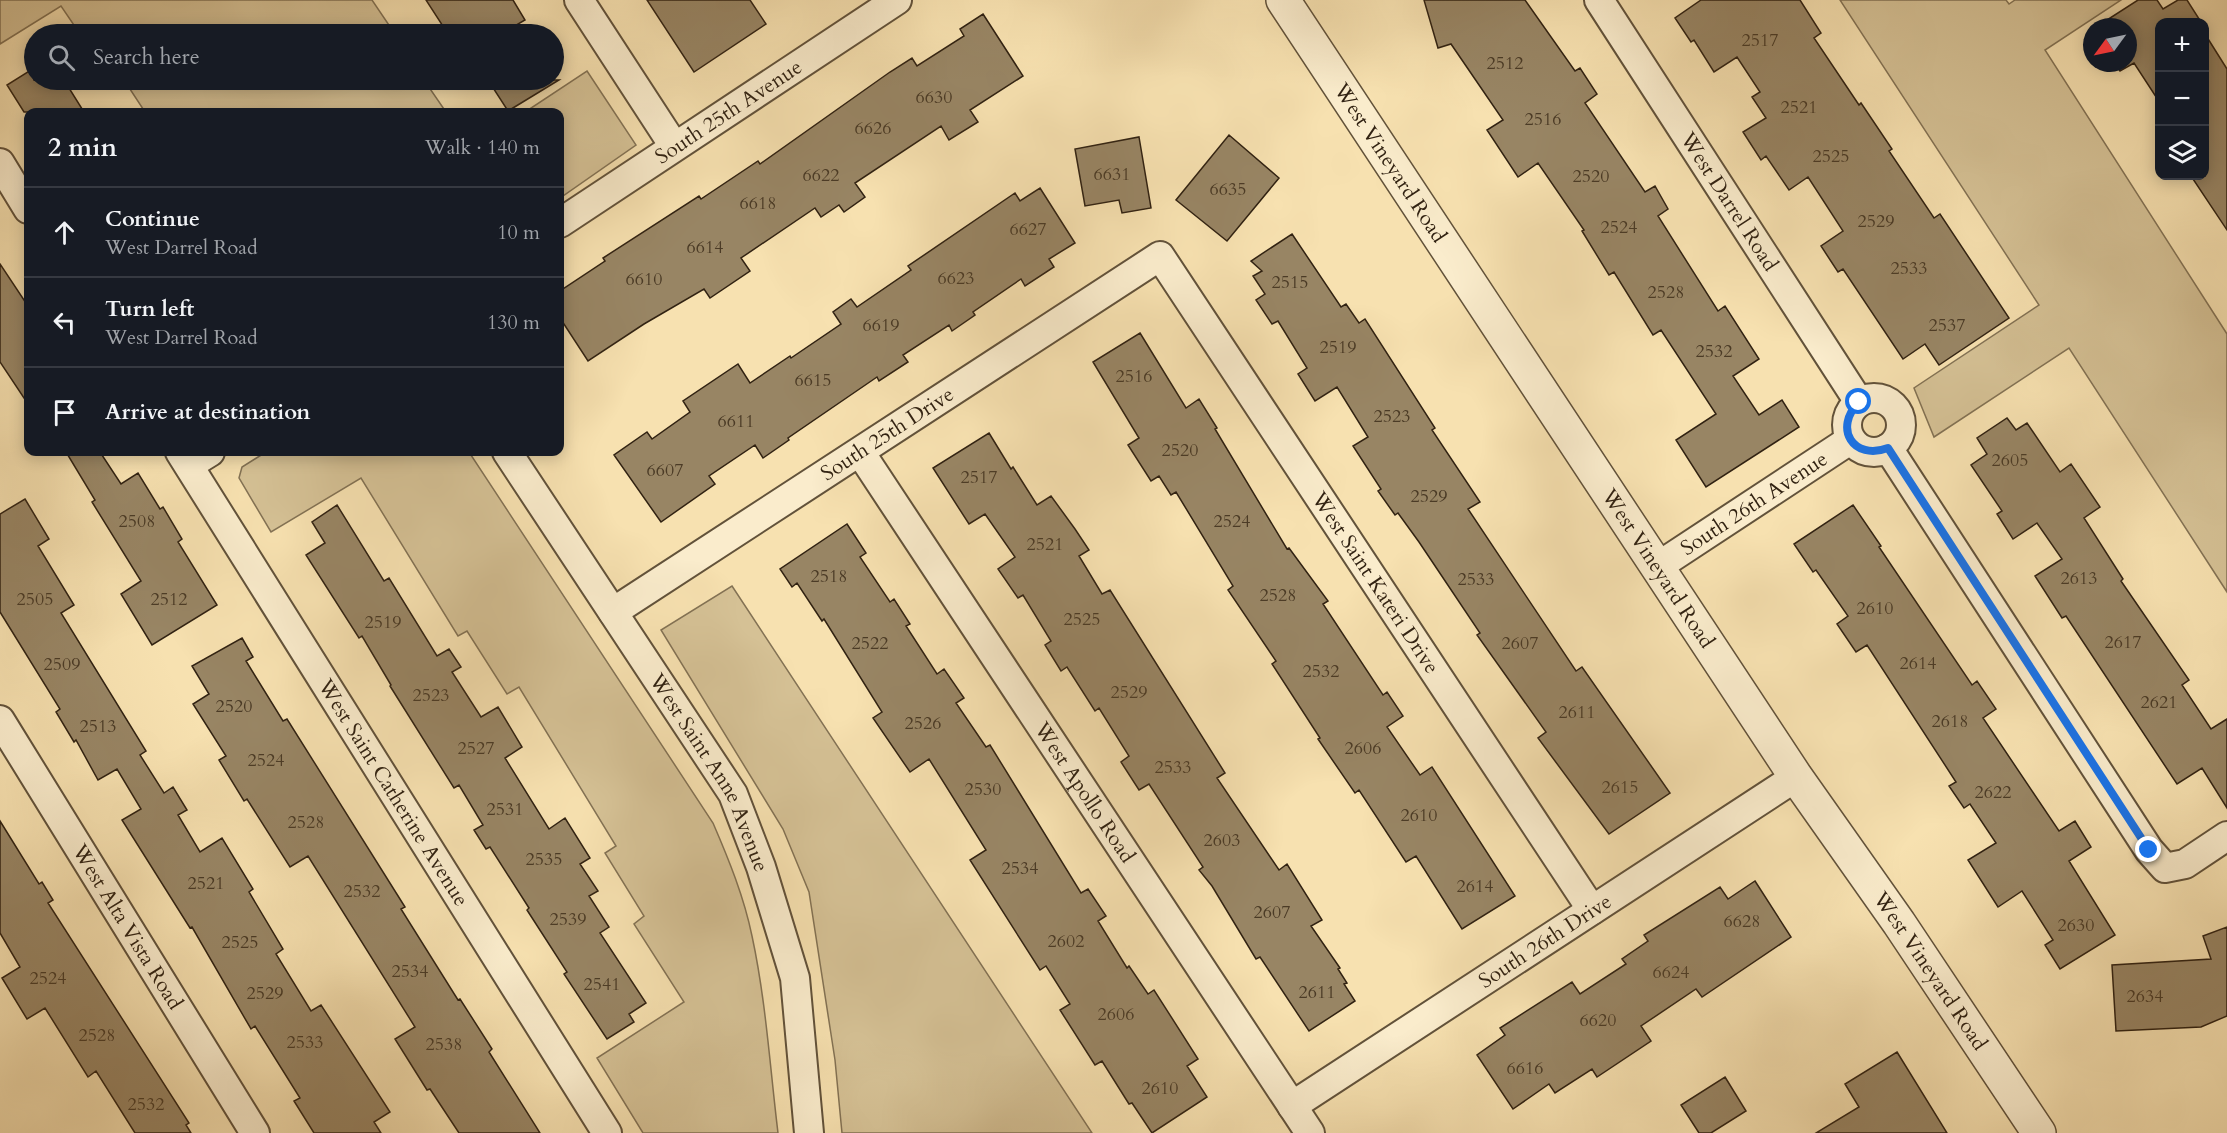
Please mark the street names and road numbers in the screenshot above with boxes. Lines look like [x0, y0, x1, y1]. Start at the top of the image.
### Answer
street label: South 25th Avenue [649, 52, 808, 171]
street label: West Vineyard Road [1327, 76, 1454, 248]
street label: West Darrel Road [1673, 126, 1785, 277]
street label: South 25th Drive [815, 380, 959, 488]
street label: South 26th Avenue [1675, 444, 1833, 562]
street label: West Vineyard Road [1594, 482, 1721, 654]
street label: West Saint Kateri Drive [1304, 485, 1446, 679]
street label: West Saint Anne Avenue [642, 667, 776, 876]
street label: West Saint Catherine Avenue [311, 672, 476, 912]
street label: West Apollo Road [1027, 715, 1142, 869]
street label: West Alta Vista Road [65, 838, 190, 1015]
street label: West Vineyard Road [1866, 885, 1994, 1056]
street label: South 26th Drive [1473, 887, 1617, 995]

